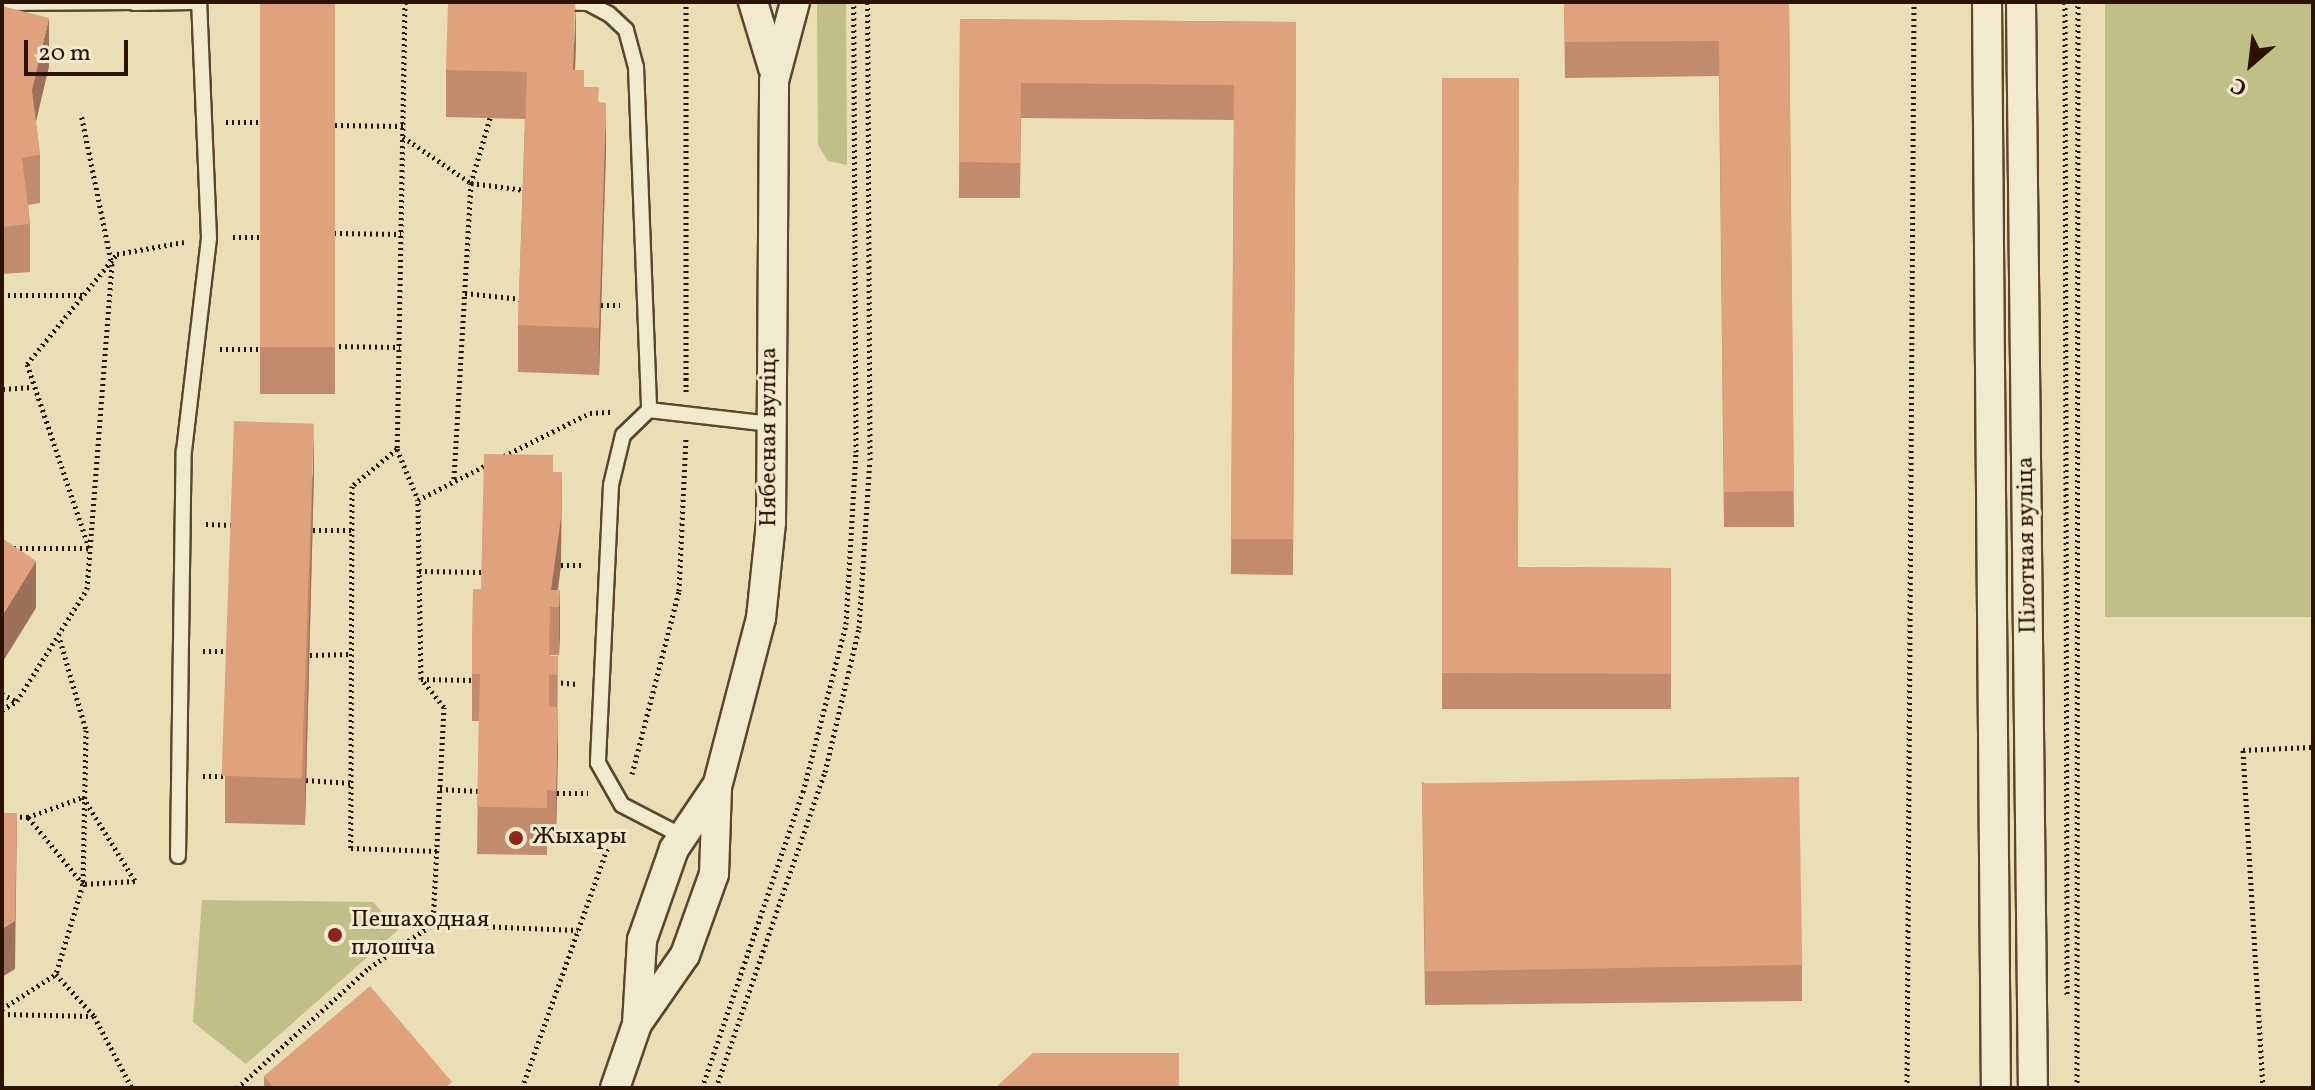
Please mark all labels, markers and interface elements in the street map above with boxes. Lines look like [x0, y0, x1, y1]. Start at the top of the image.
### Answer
scale bar [28, 24, 132, 74]
north arrow [2211, 24, 2291, 104]
text: 20 m [38, 37, 91, 71]
text: С [2226, 69, 2253, 103]
street label: Нябесная вуліца [756, 347, 784, 527]
street label: Пілотная вуліца [2012, 456, 2044, 634]
place label: Жыхары [532, 824, 627, 852]
marker: Жыхары [507, 829, 525, 847]
place label: Пешаходная плошча [351, 907, 489, 963]
marker: Пешаходная плошча [326, 926, 344, 944]

